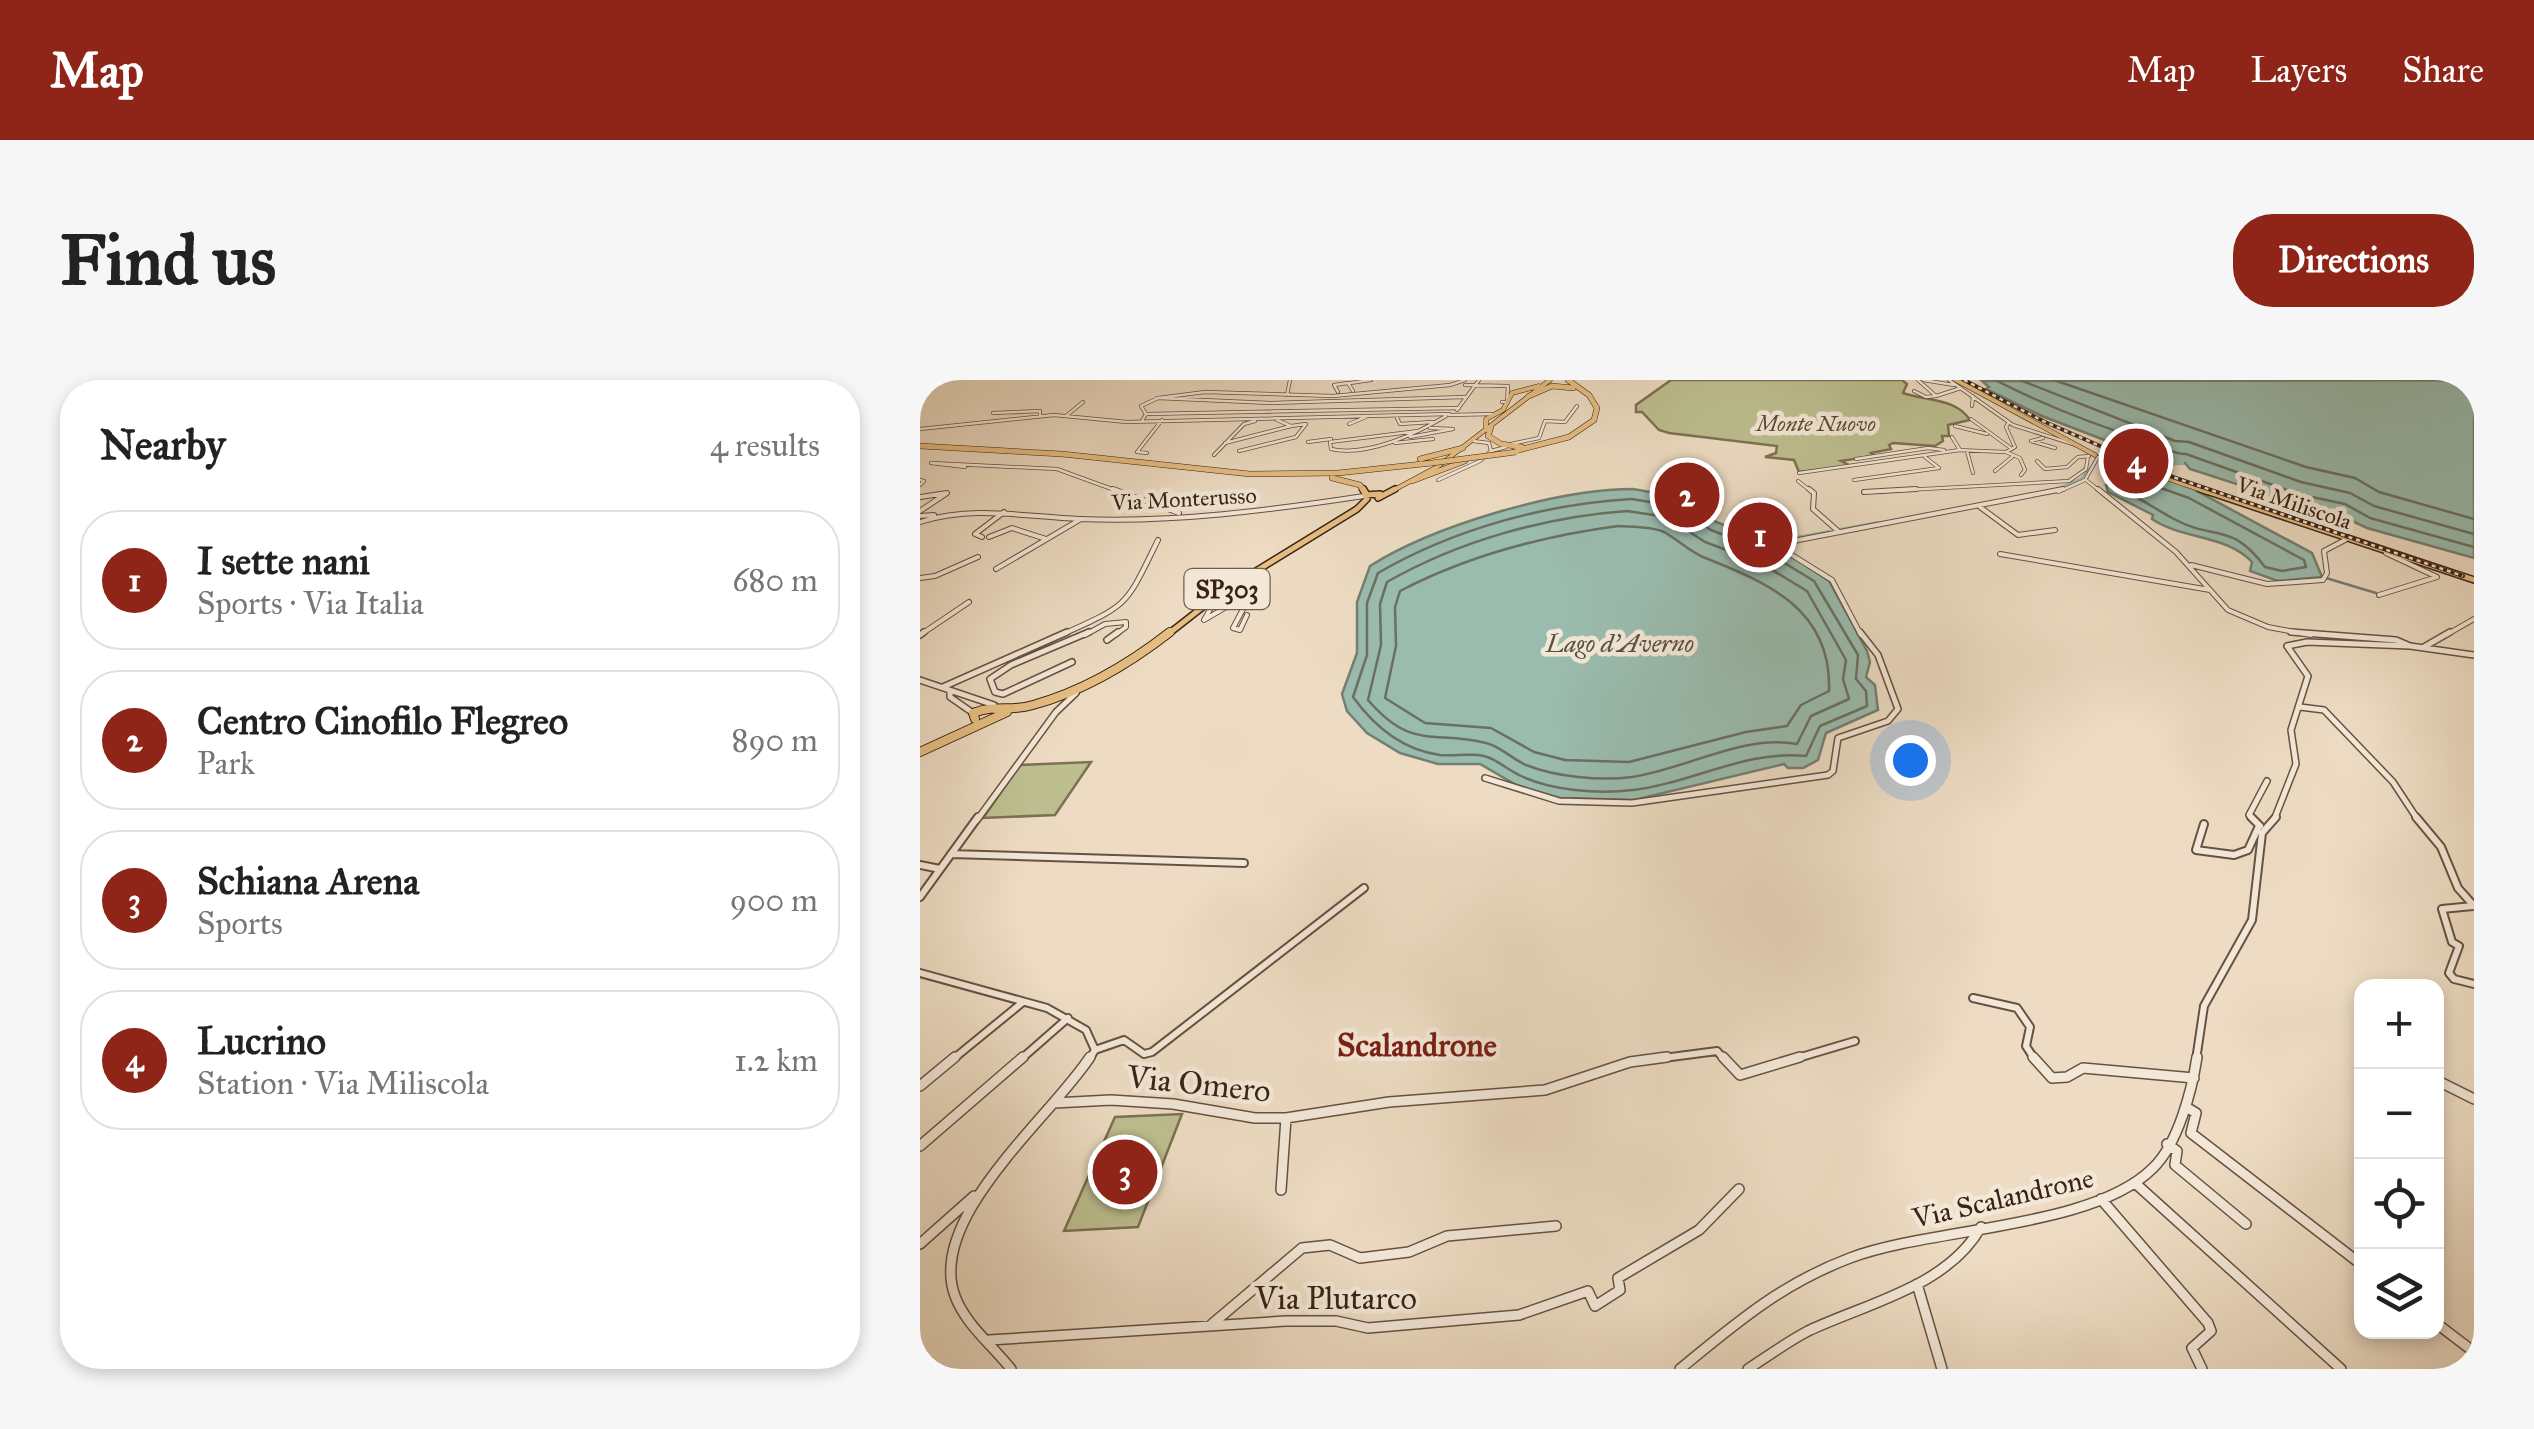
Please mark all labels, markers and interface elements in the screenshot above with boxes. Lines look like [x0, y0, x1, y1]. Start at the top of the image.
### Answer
text: Map [50, 41, 144, 100]
text: Map [2127, 49, 2195, 92]
text: Layers [2250, 49, 2347, 92]
text: Share [2402, 49, 2484, 92]
button: Directions [2233, 214, 2474, 307]
text: Find us [60, 218, 276, 303]
park label: Monte Nuovo [1754, 410, 1876, 437]
text: Nearby [100, 419, 225, 471]
pin: 4 [2104, 424, 2168, 498]
text: 4 results [710, 426, 820, 465]
pin: 2 [1654, 458, 1720, 532]
street label: Via Miliscola [2232, 470, 2356, 535]
street label: Via Monterusso [1110, 482, 1257, 516]
pin: 1 [1728, 498, 1792, 572]
text: I sette nani [197, 538, 370, 584]
text: 1 [128, 561, 141, 600]
text: 680 m [732, 561, 818, 600]
road number: SP303 [1184, 569, 1270, 609]
text: Sports · Via Italia [197, 584, 424, 623]
water label: Lago d'Averno [1545, 628, 1694, 659]
text: Centro Cinofilo Flegreo [197, 698, 568, 744]
text: 2 [127, 721, 142, 760]
text: 890 m [731, 721, 818, 760]
your location [1885, 735, 1936, 786]
text: Park [197, 744, 255, 783]
text: Schiana Arena [197, 858, 419, 904]
text: 3 [128, 881, 141, 920]
text: 900 m [730, 881, 818, 920]
text: Sports [197, 904, 283, 943]
map controls [2354, 979, 2444, 1339]
button: + [2354, 979, 2444, 1069]
text: Lucrino [197, 1018, 326, 1064]
district label: Scalandrone [1337, 1026, 1497, 1065]
text: 4 [126, 1041, 143, 1080]
text: 1.2 km [734, 1041, 818, 1080]
street label: Via Omero [1124, 1057, 1273, 1111]
text: Station · Via Miliscola [197, 1064, 489, 1103]
button: − [2354, 1069, 2444, 1159]
pin: 3 [1092, 1134, 1158, 1210]
button: locate [2354, 1159, 2444, 1249]
street label: Via Scalandrone [1908, 1160, 2097, 1236]
button: layers [2354, 1249, 2444, 1339]
street label: Via Plutarco [1254, 1279, 1417, 1318]

